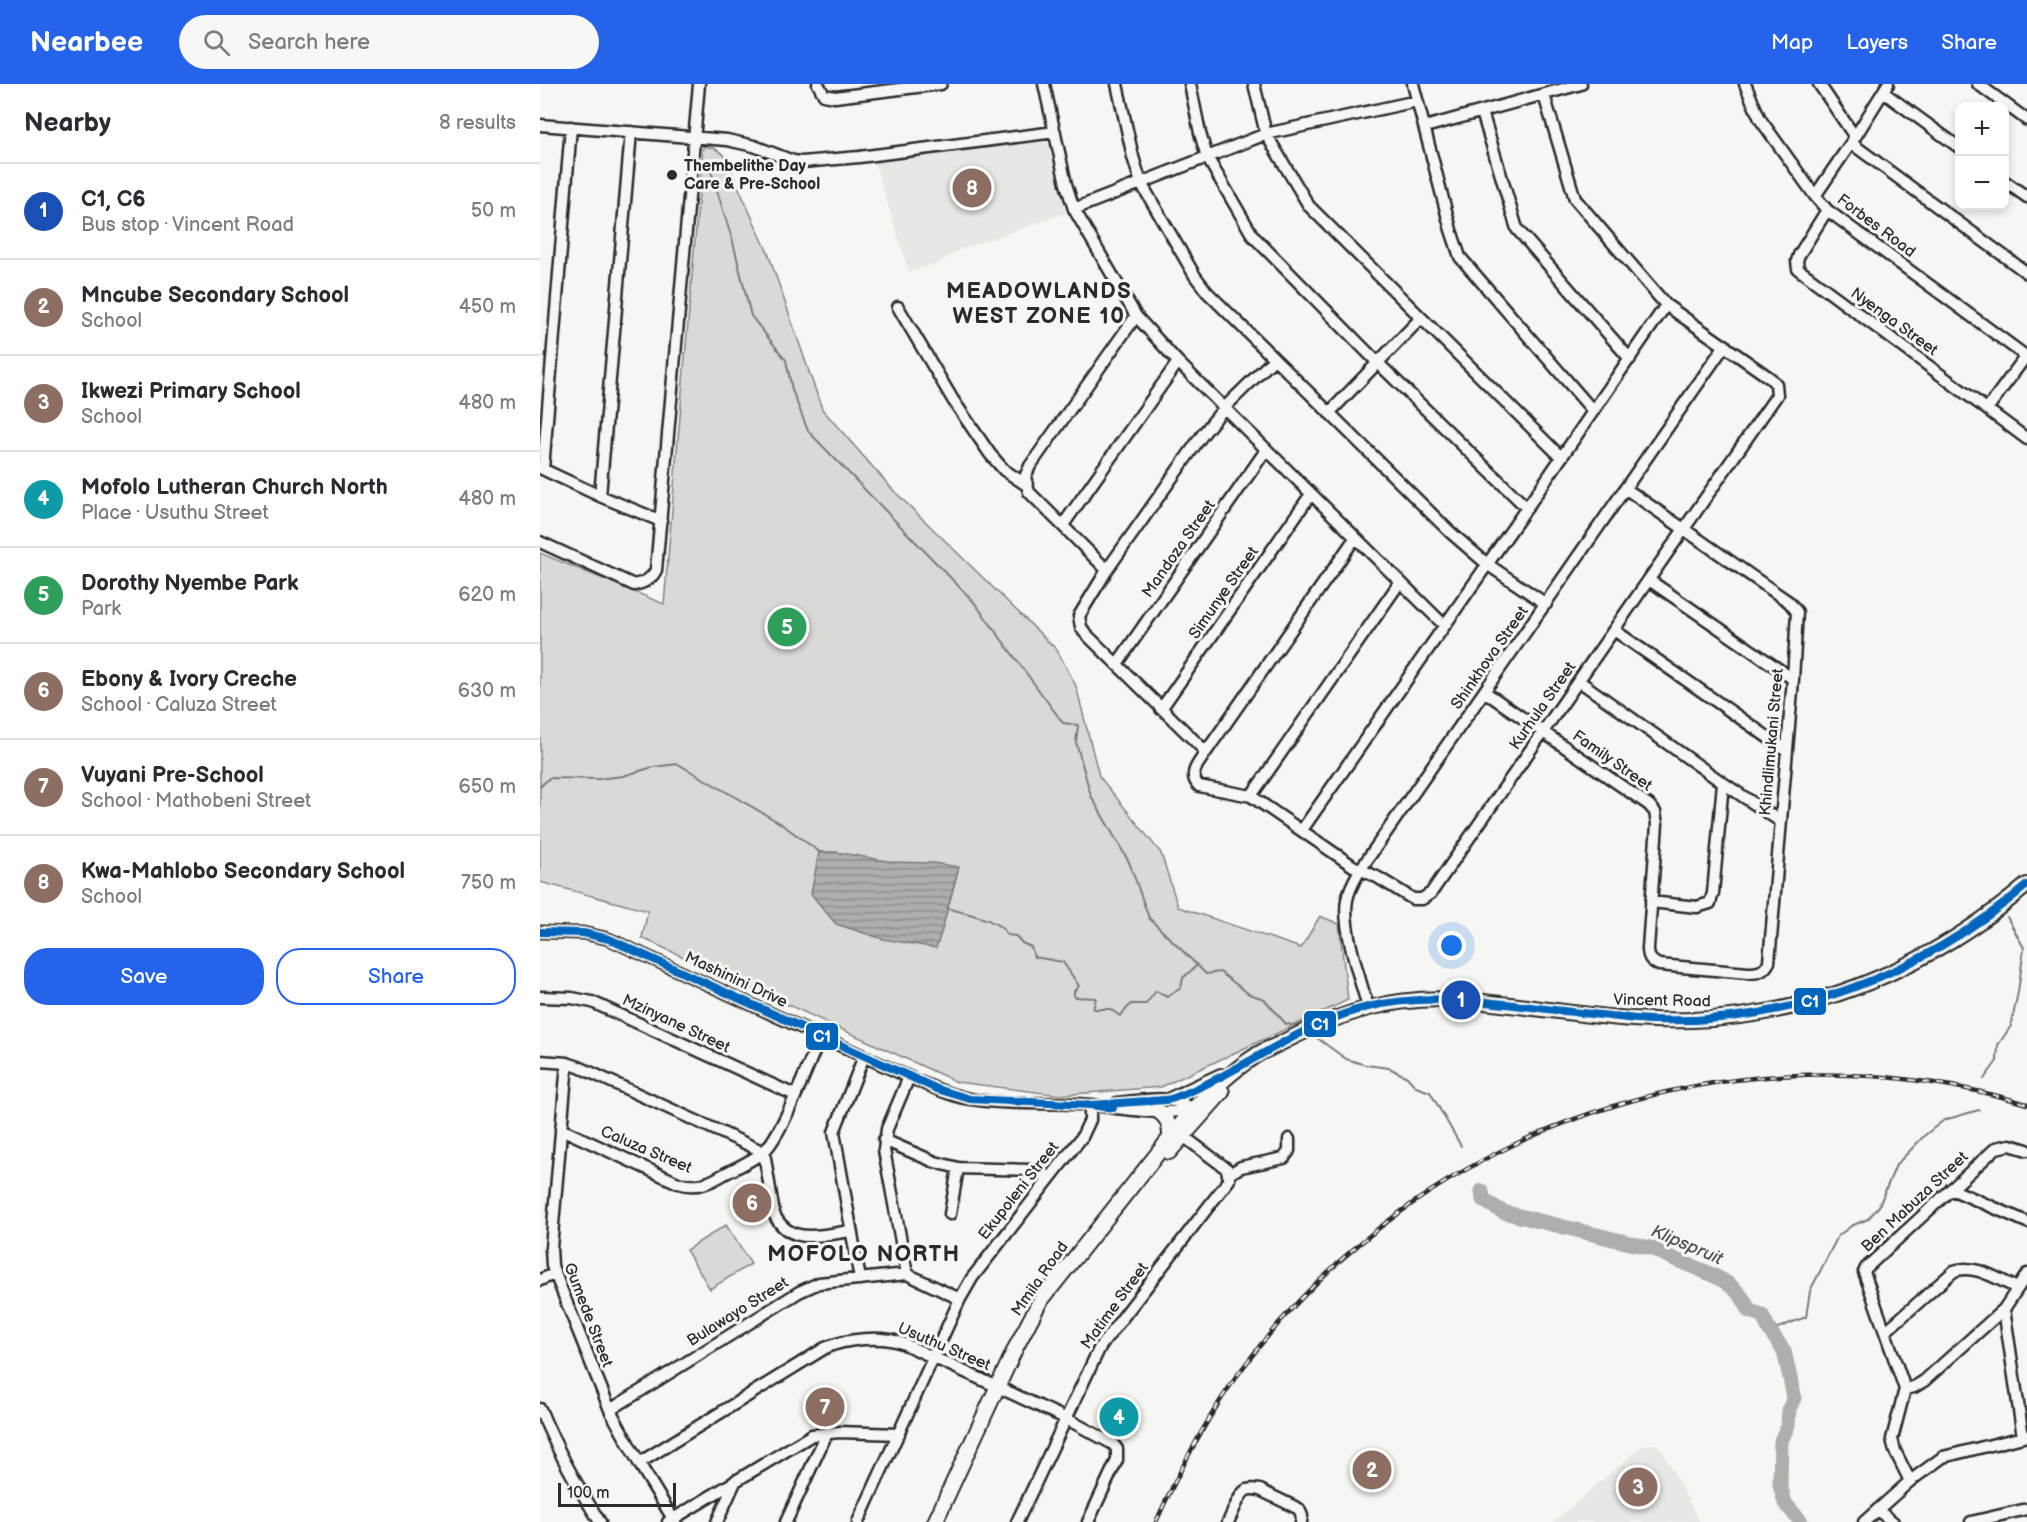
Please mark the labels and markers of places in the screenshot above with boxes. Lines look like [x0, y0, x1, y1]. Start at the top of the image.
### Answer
place label: Thembelithe Day Care & Pre-School [684, 157, 820, 194]
pin: 8 [952, 166, 992, 210]
marker: Thembelithe Day Care & Pre-School [665, 168, 679, 182]
pin: 5 [768, 604, 806, 650]
pin: 1 [1442, 978, 1480, 1022]
pin: 6 [732, 1180, 772, 1226]
pin: 7 [806, 1384, 844, 1430]
pin: 4 [1100, 1394, 1138, 1440]
pin: 2 [1352, 1448, 1392, 1492]
pin: 3 [1618, 1464, 1658, 1510]

